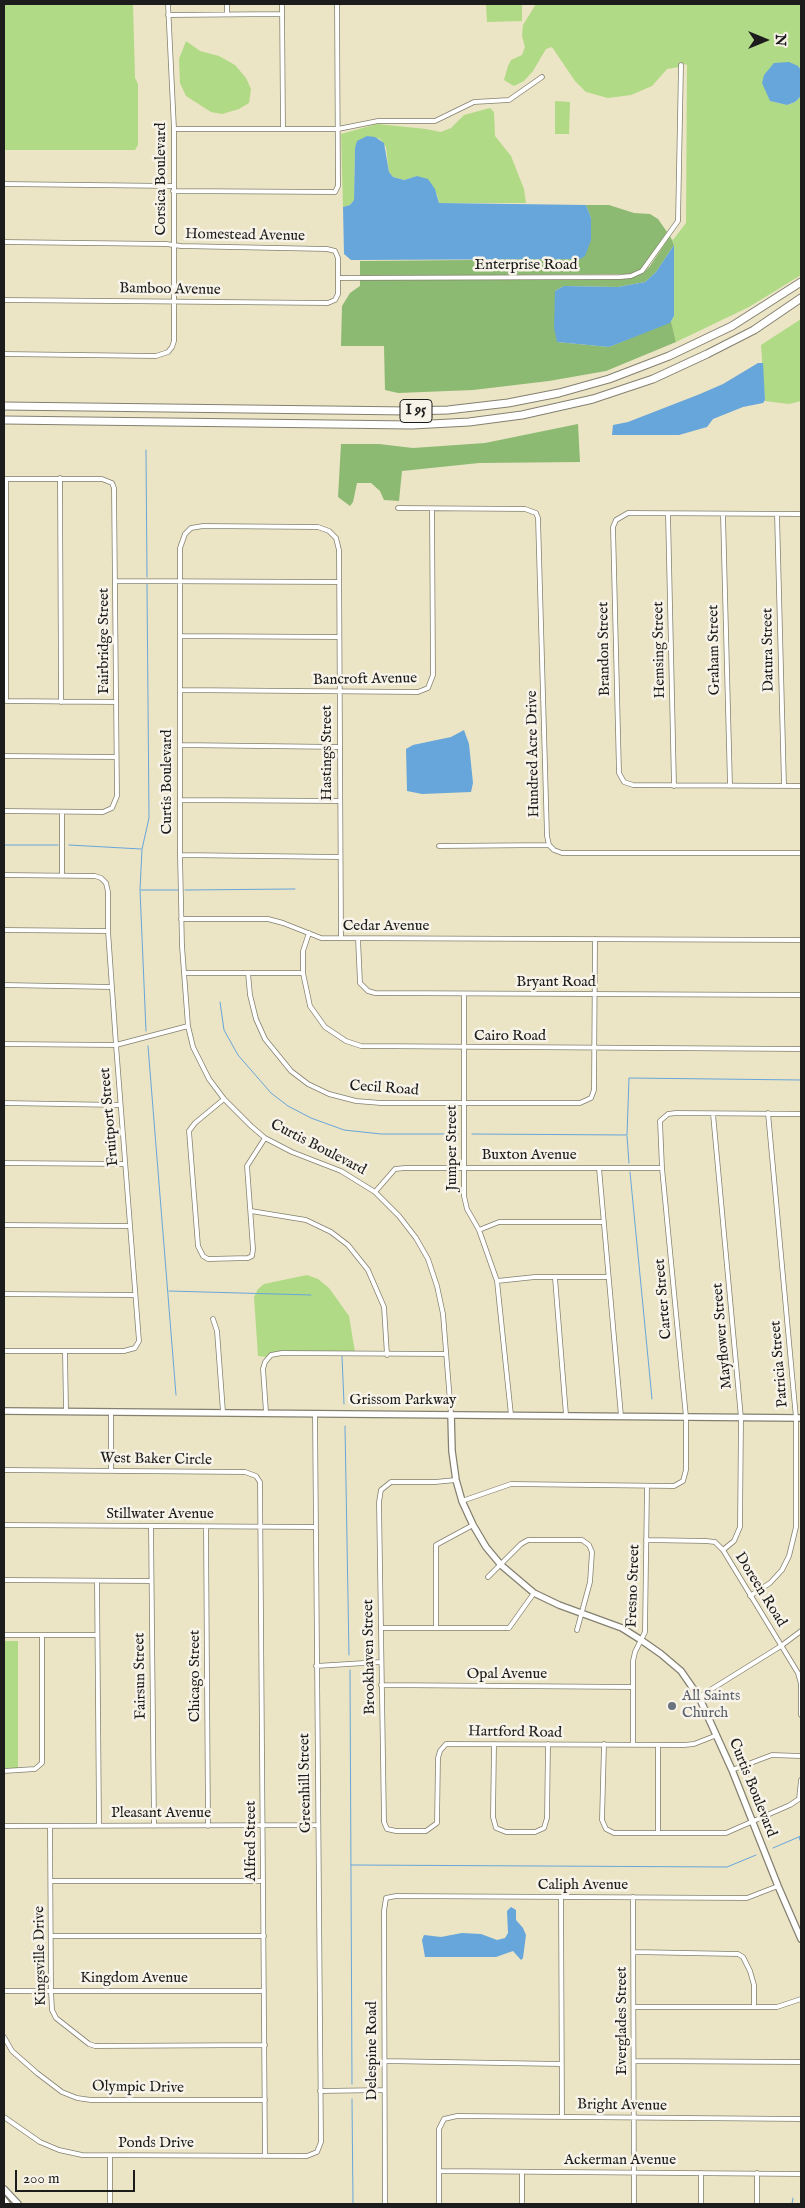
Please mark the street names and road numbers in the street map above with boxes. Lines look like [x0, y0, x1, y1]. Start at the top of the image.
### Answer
street label: Corsica Boulevard [153, 123, 171, 235]
street label: Homestead Avenue [185, 226, 305, 246]
street label: Enterprise Road [475, 257, 577, 275]
street label: Bamboo Avenue [119, 280, 221, 300]
road number: I 95 [400, 400, 432, 422]
street label: Fairbridge Street [96, 588, 114, 694]
street label: Hemsing Street [650, 601, 670, 699]
street label: Brandon Street [595, 602, 615, 696]
street label: Graham Street [705, 605, 725, 695]
street label: Datura Street [759, 608, 779, 692]
street label: Bancroft Avenue [313, 670, 417, 690]
street label: Hundred Acre Drive [524, 690, 544, 818]
street label: Hastings Street [319, 705, 337, 801]
street label: Curtis Boulevard [159, 730, 177, 834]
street label: Cedar Avenue [343, 918, 429, 936]
street label: Bryant Road [516, 974, 596, 992]
street label: Cairo Road [474, 1028, 546, 1046]
street label: Fruitport Street [97, 1067, 123, 1167]
street label: Cecil Road [349, 1078, 419, 1100]
street label: Jumper Street [444, 1105, 462, 1191]
street label: Curtis Boulevard [267, 1116, 369, 1180]
street label: Buxton Avenue [481, 1147, 577, 1165]
street label: Carter Street [652, 1258, 676, 1340]
street label: Mayflower Street [709, 1282, 737, 1390]
street label: Patricia Street [767, 1320, 793, 1408]
street label: Grissom Parkway [350, 1392, 456, 1410]
street label: West Baker Circle [100, 1450, 212, 1470]
street label: Stillwater Avenue [106, 1506, 214, 1524]
street label: Fresno Street [624, 1544, 644, 1628]
street label: Doreen Road [730, 1549, 790, 1631]
street label: Brookhaven Street [360, 1599, 380, 1715]
street label: Chicago Street [187, 1630, 205, 1722]
street label: Fairsun Street [131, 1632, 151, 1720]
street label: Opal Avenue [467, 1666, 547, 1684]
street label: Hartford Road [468, 1723, 562, 1743]
street label: Greenhill Street [296, 1733, 316, 1833]
street label: Curtis Boulevard [724, 1736, 780, 1840]
street label: Alfred Street [243, 1801, 261, 1881]
street label: Pleasant Avenue [111, 1805, 211, 1823]
street label: Caliph Avenue [538, 1877, 628, 1895]
street label: Kingsville Drive [31, 1906, 51, 2006]
street label: Everglades Street [614, 1967, 632, 2075]
street label: Kingdom Avenue [80, 1970, 188, 1988]
street label: Delespine Road [364, 2001, 382, 2101]
street label: Olympic Drive [92, 2078, 184, 2098]
street label: Bright Avenue [577, 2096, 667, 2116]
street label: Ponds Drive [118, 2135, 194, 2153]
street label: Ackerman Avenue [564, 2152, 676, 2170]

